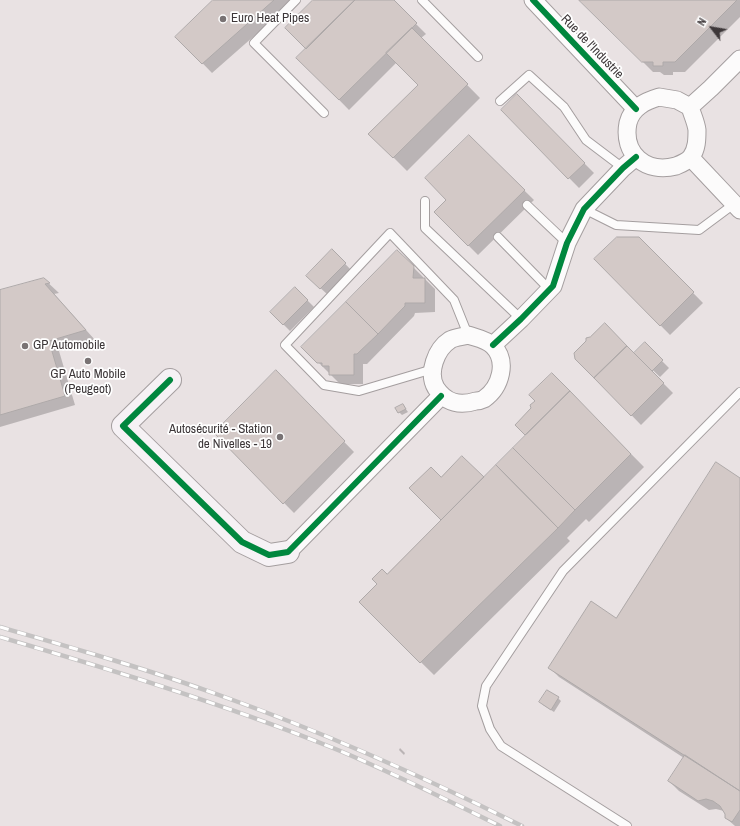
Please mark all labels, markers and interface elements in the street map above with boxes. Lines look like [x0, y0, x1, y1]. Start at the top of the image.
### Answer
north arrow [692, 8, 732, 48]
place label: Euro Heat Pipes [231, 11, 309, 27]
street label: Rue de l'Industrie [557, 12, 627, 82]
marker: Euro Heat Pipes [218, 14, 228, 24]
text: N [694, 15, 709, 28]
place label: GP Automobile [33, 338, 105, 354]
marker: GP Automobile [20, 341, 30, 351]
marker: GP Auto Mobile (Peugeot) [83, 356, 93, 366]
place label: GP Auto Mobile (Peugeot) [50, 367, 126, 398]
place label: Autosécurité - Station de Nivelles - 19 [169, 422, 272, 453]
marker: Autosécurité - Station de Nivelles - 19 [275, 432, 285, 442]

